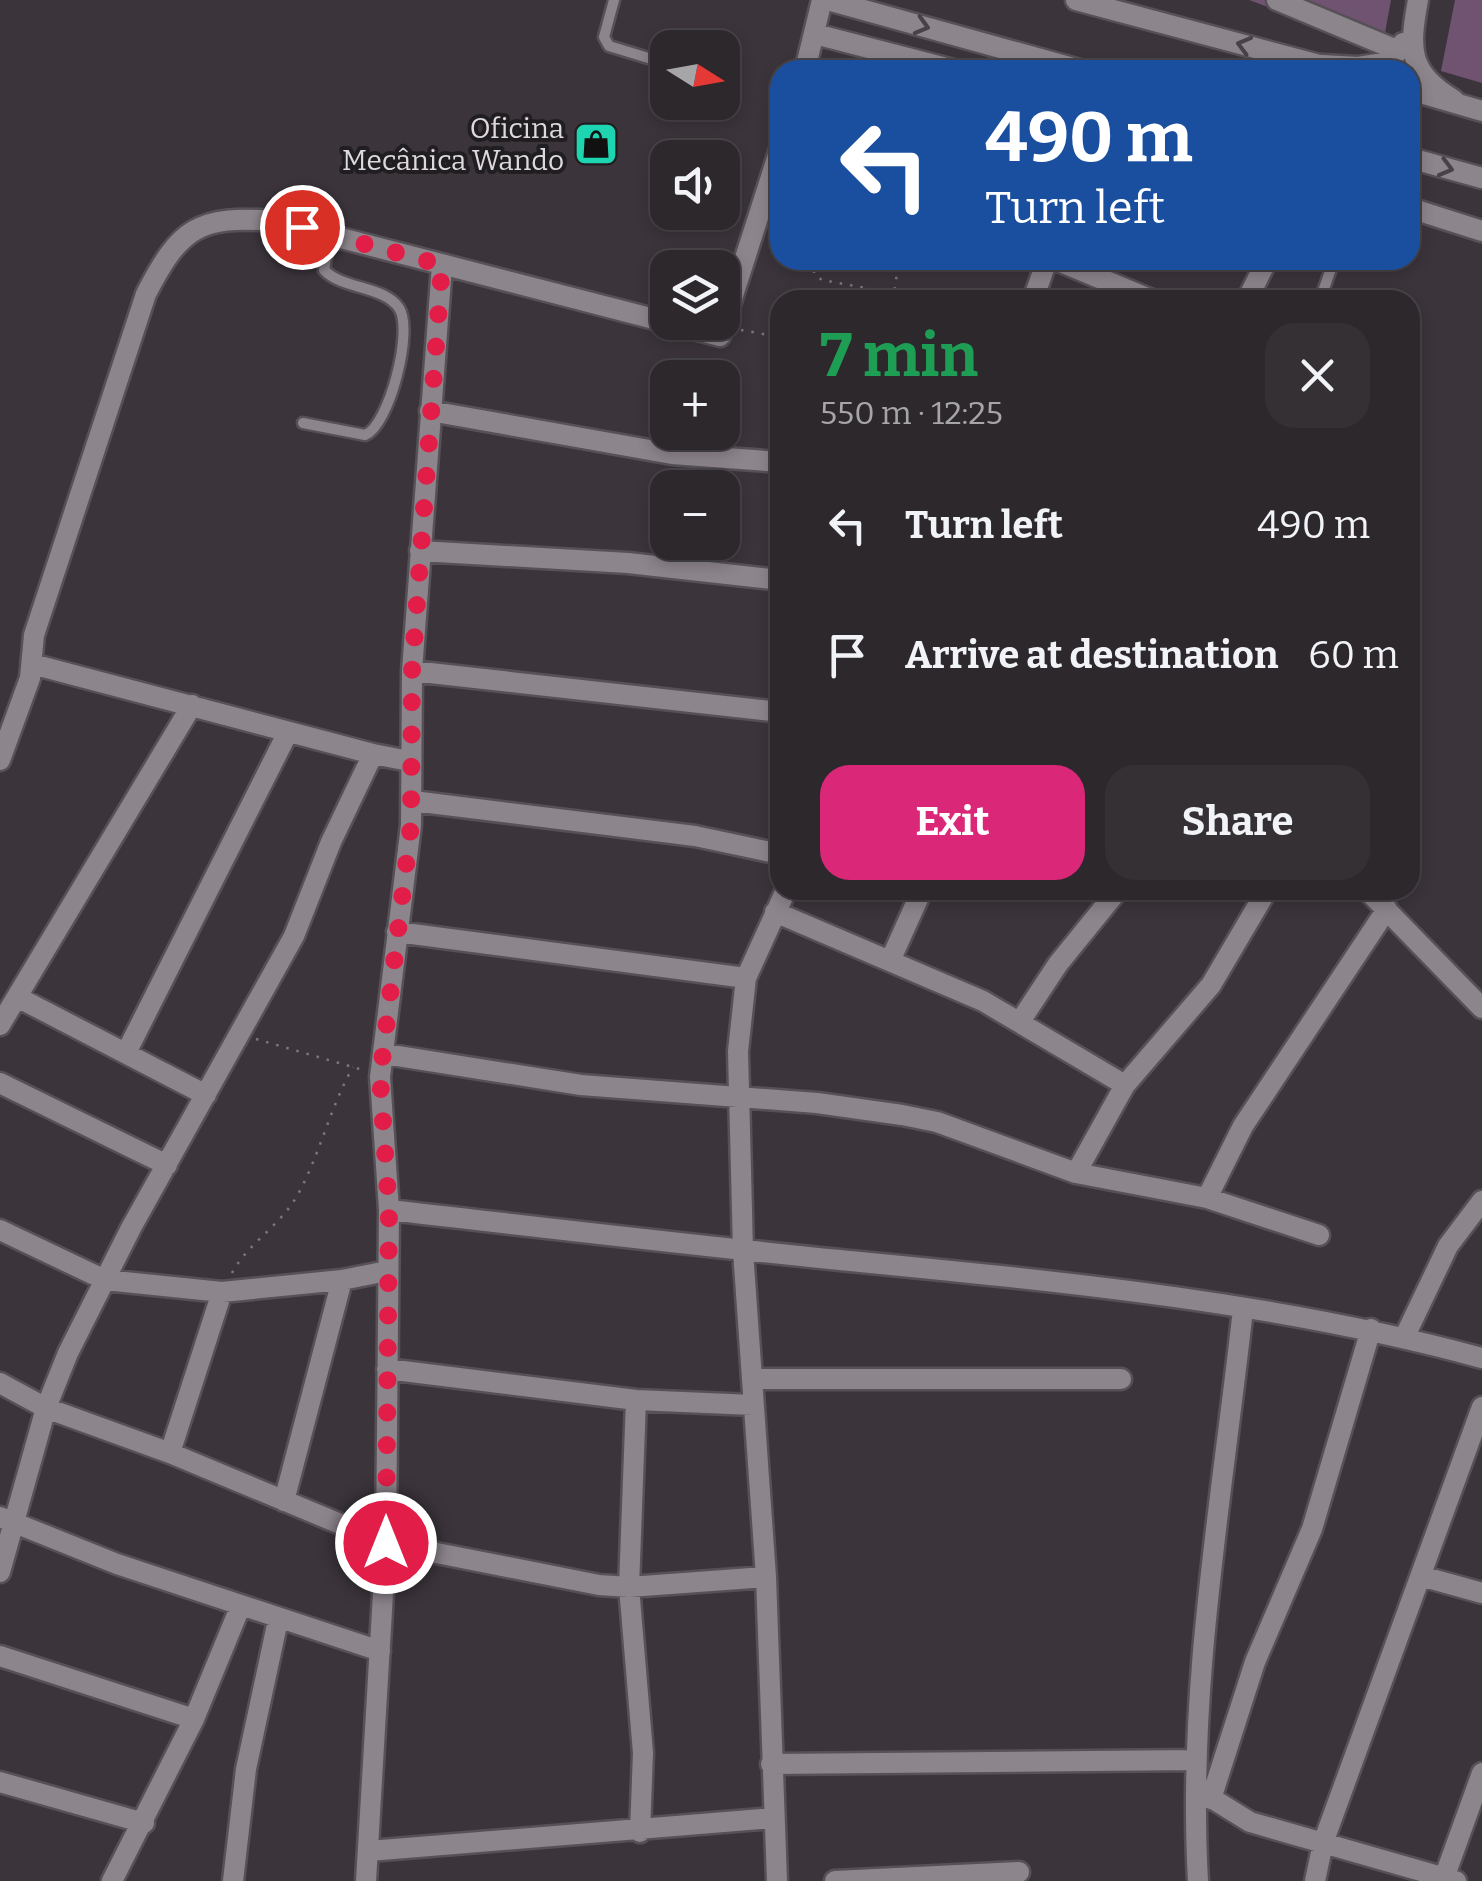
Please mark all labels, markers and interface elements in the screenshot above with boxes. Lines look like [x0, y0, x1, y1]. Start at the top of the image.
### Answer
one-way arrow [913, 14, 930, 35]
north arrow [650, 30, 740, 120]
map controls [650, 30, 740, 560]
one-way arrow [1236, 35, 1253, 56]
text: 490 m [985, 96, 1193, 180]
icon: left [820, 100, 950, 230]
place label: Oficina Mecânica Wando [342, 112, 564, 177]
shop icon: Oficina Mecânica Wando [573, 121, 619, 167]
button: sound [650, 140, 740, 230]
one-way arrow [1437, 156, 1454, 177]
text: Turn left [985, 181, 1165, 235]
pin [260, 185, 345, 270]
icon: arrive [275, 200, 330, 255]
button: layers [650, 250, 740, 340]
text: 7 min [820, 320, 978, 392]
button: close [1265, 323, 1370, 428]
button: + [650, 360, 740, 450]
text: 550 m · 12:25 [820, 394, 1003, 432]
button: − [650, 470, 740, 560]
icon: left [820, 498, 875, 553]
text: Turn left [905, 502, 1063, 548]
text: 490 m [1257, 502, 1370, 548]
icon: arrive [820, 628, 875, 683]
text: Arrive at destination [905, 632, 1278, 678]
text: 60 m [1308, 632, 1399, 678]
button: Exit [820, 765, 1085, 880]
button: Share [1105, 765, 1370, 880]
position arrow [334, 1491, 438, 1595]

